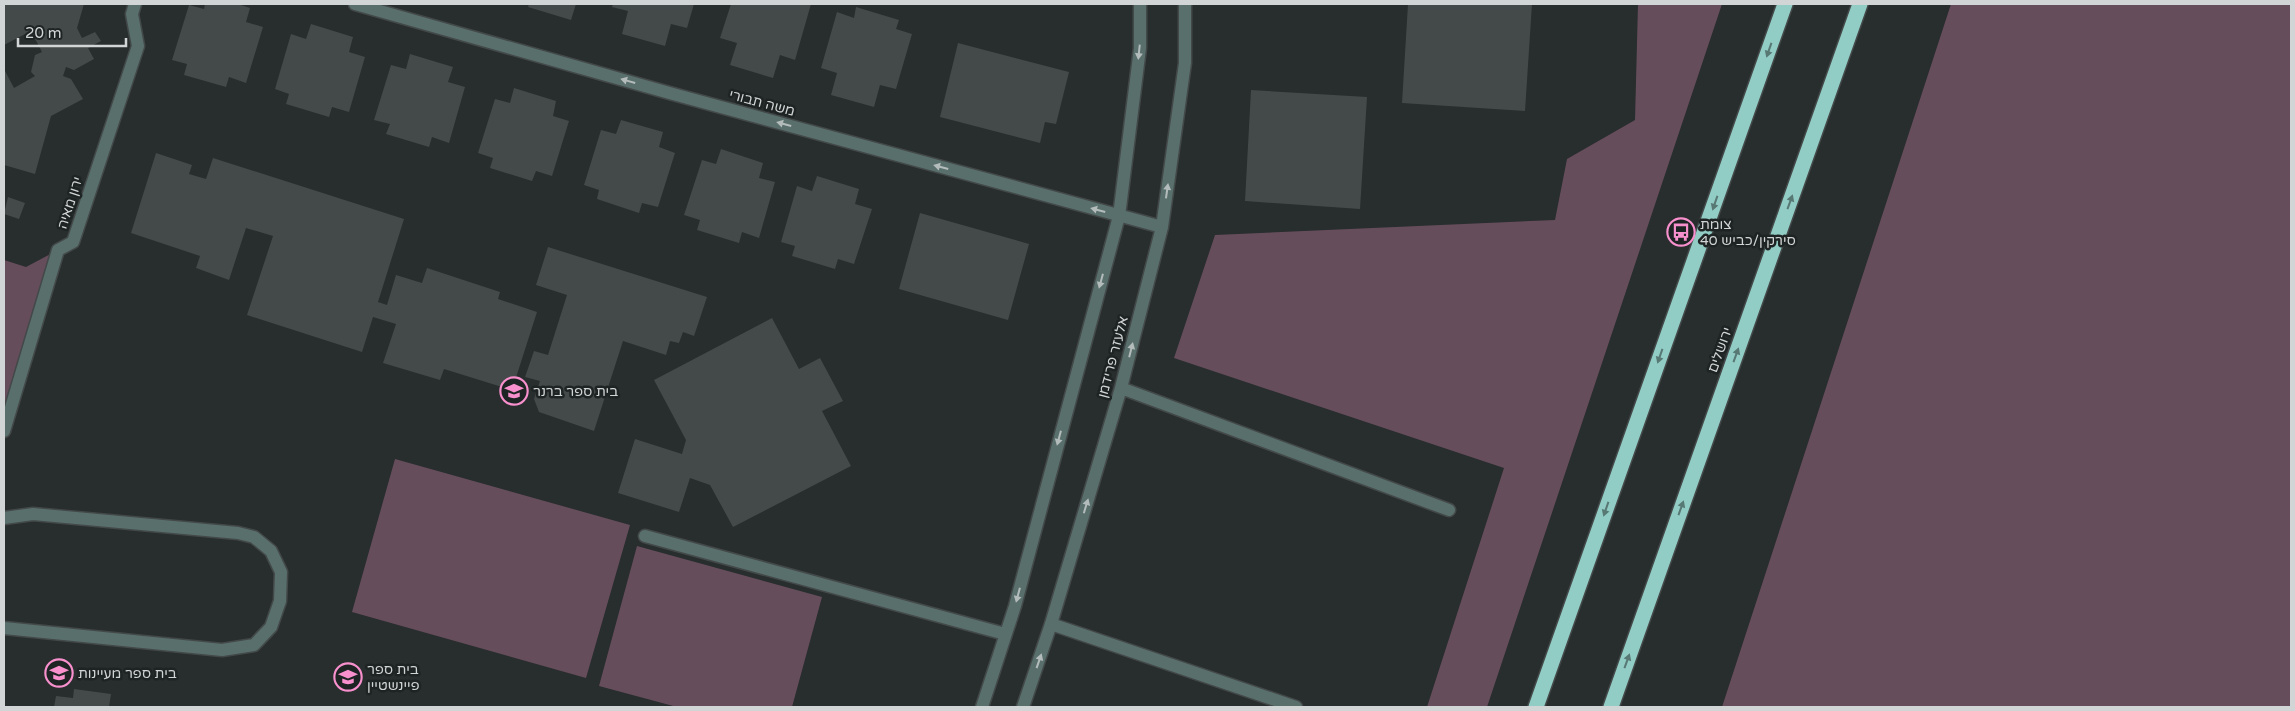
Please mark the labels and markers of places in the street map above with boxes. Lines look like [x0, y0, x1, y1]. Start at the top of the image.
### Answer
place label: צומת סירקין/כביש 40 [1700, 216, 1796, 249]
bus stop icon: צומת סירקין/כביש 40 [1666, 217, 1696, 247]
school or university icon: בית ספר ברנר [499, 376, 529, 406]
place label: בית ספר ברנר [533, 383, 618, 400]
school or university icon: בית ספר מעיינות [44, 658, 74, 688]
place label: בית ספר פיינשטיין [367, 661, 420, 694]
school or university icon: בית ספר פיינשטיין [333, 662, 363, 692]
place label: בית ספר מעיינות [78, 665, 177, 682]

